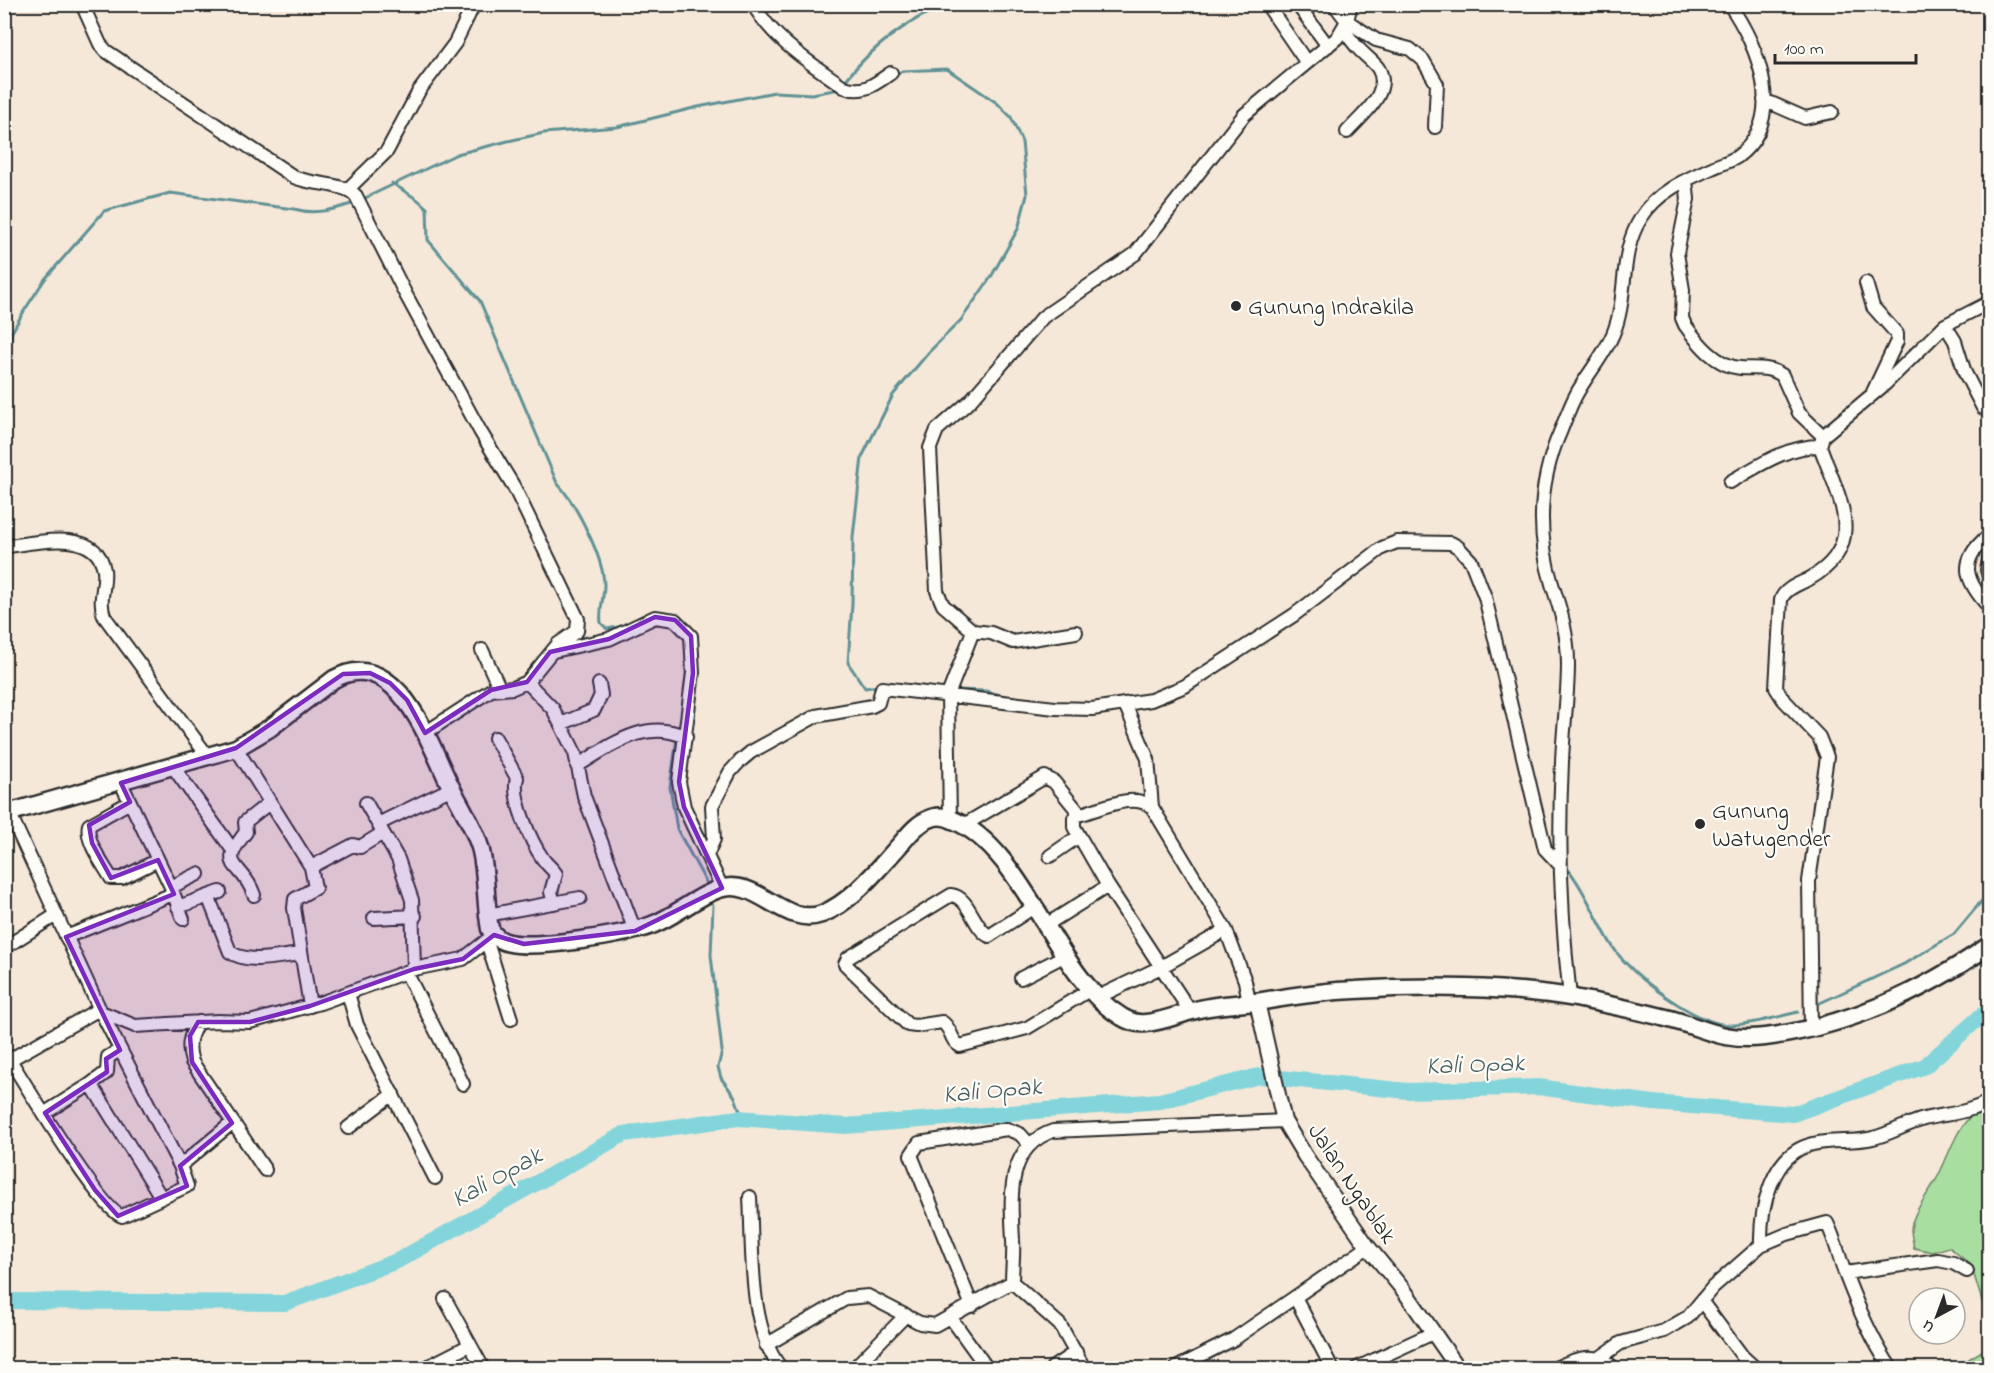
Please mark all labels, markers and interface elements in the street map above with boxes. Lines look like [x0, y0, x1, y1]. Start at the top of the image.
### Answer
scale bar [1775, 27, 1916, 65]
text: 100 m [1784, 37, 1824, 63]
place label: Gunung Indrakila [1248, 291, 1414, 326]
marker: Gunung Indrakila [1229, 299, 1243, 313]
place label: Gunung Watugender [1712, 795, 1831, 858]
marker: Gunung Watugender [1693, 817, 1707, 831]
water label: Kali Opak [1425, 1045, 1527, 1087]
water label: Kali Opak [941, 1069, 1045, 1115]
street label: Jalan Ngablak [1298, 1117, 1405, 1252]
water label: Kali Opak [445, 1137, 551, 1219]
north arrow [1907, 1286, 1967, 1346]
text: U [1917, 1313, 1940, 1338]

